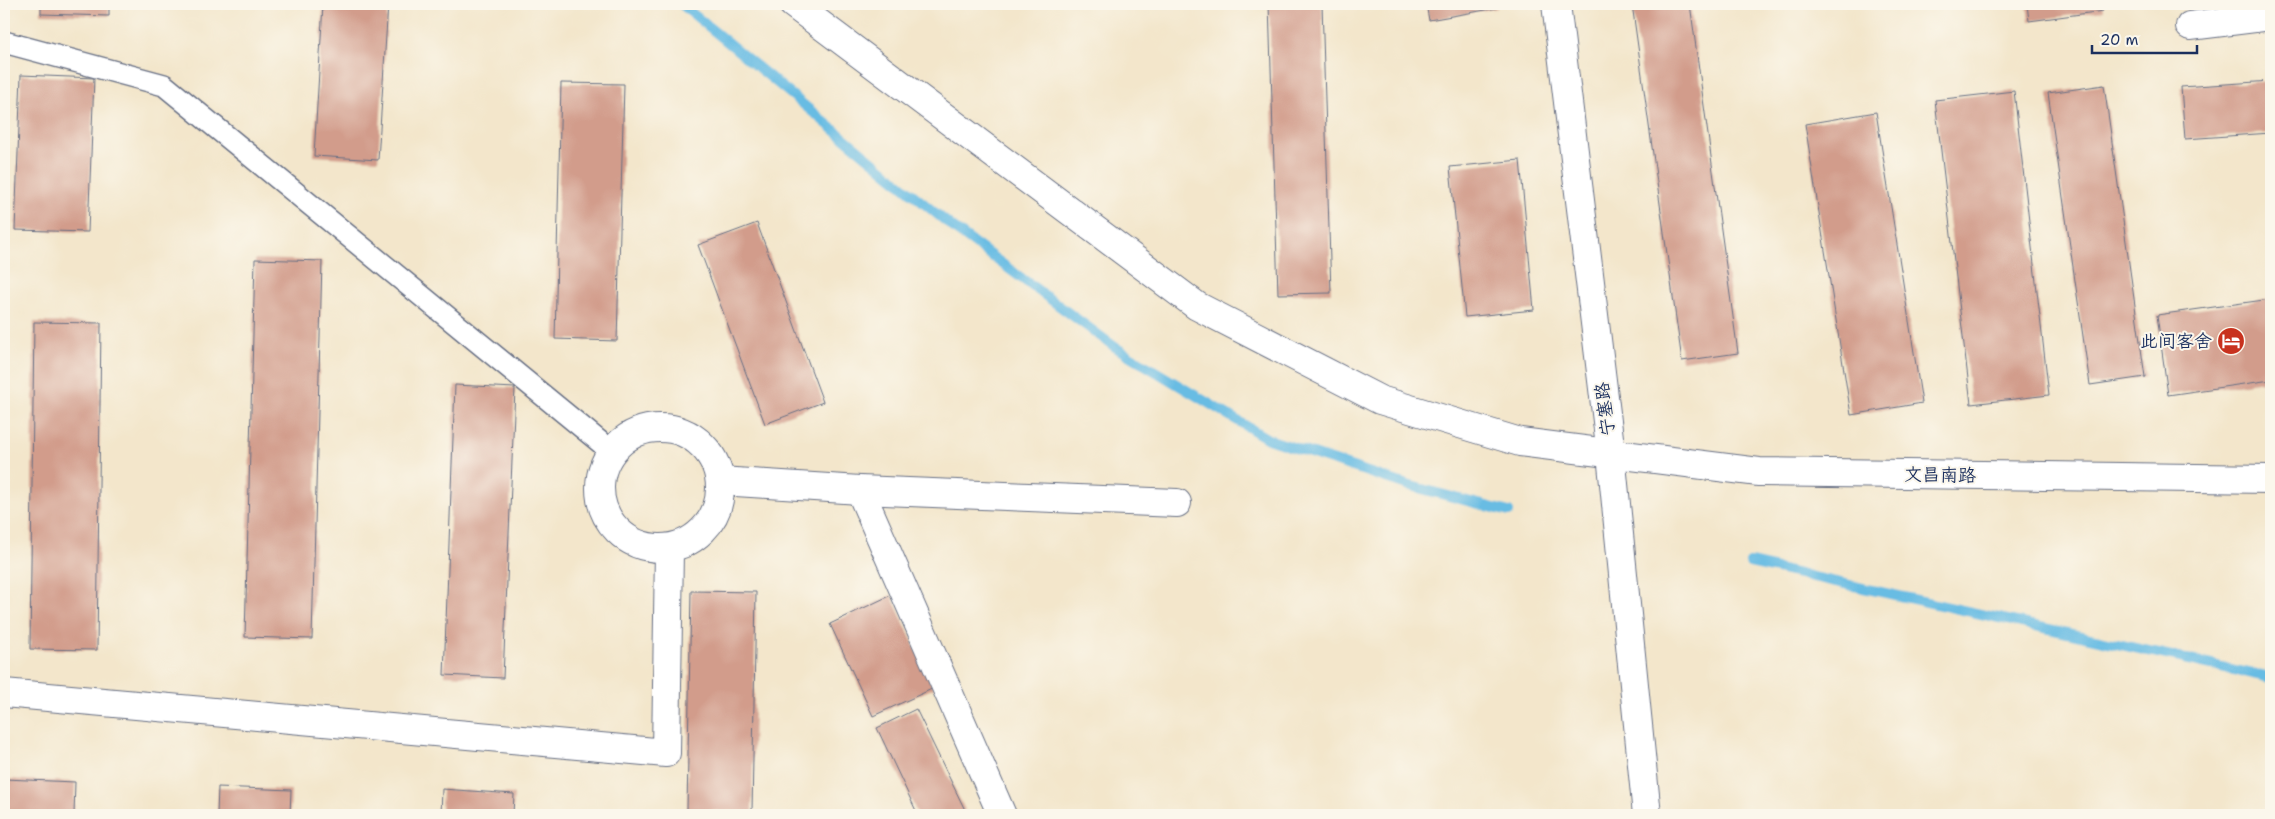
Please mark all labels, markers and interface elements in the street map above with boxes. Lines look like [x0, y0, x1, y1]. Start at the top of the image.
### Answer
scale bar [2092, 22, 2198, 54]
text: 20 m [2100, 30, 2139, 50]
hotel icon: 此间客舍 [2216, 326, 2246, 356]
place label: 此间客舍 [2140, 329, 2212, 353]
street label: 宁塞路 [1590, 381, 1620, 437]
street label: 文昌南路 [1904, 462, 1976, 488]

